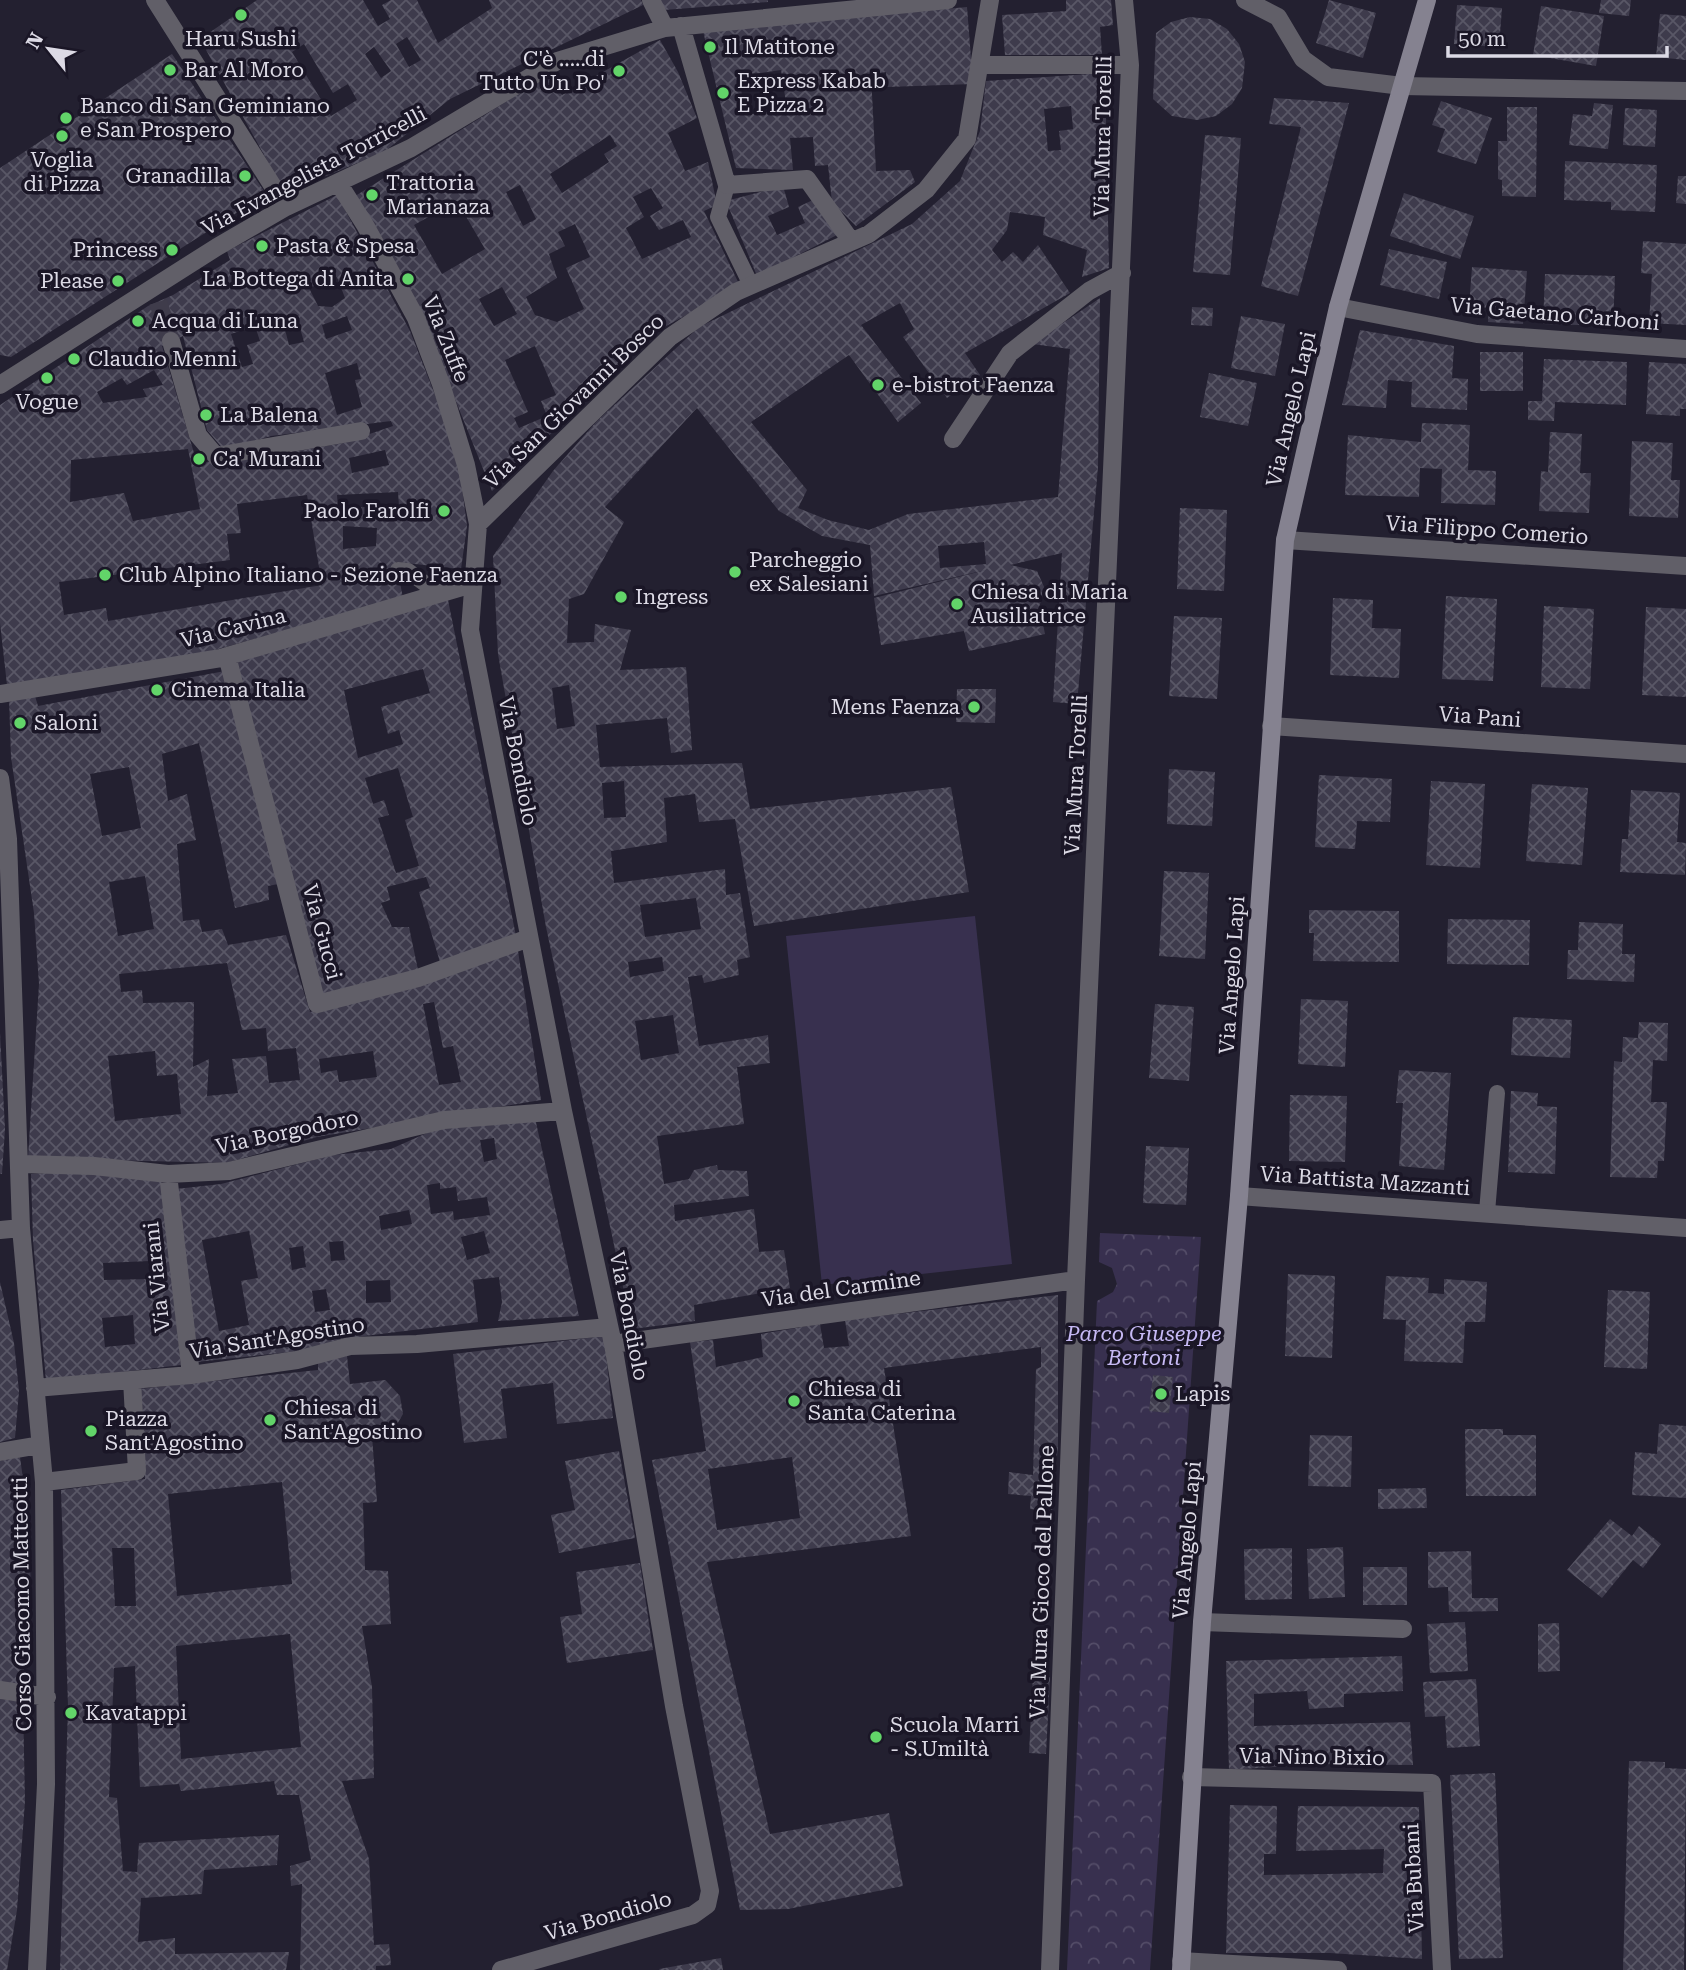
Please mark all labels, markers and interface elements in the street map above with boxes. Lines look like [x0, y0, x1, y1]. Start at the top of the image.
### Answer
marker: Haru Sushi [233, 7, 249, 23]
north arrow [14, 14, 84, 84]
scale bar [1448, 14, 1667, 58]
place label: Haru Sushi [185, 27, 297, 51]
text: 50 m [1458, 27, 1506, 51]
text: N [21, 28, 49, 53]
place label: Il Matitone [724, 35, 835, 59]
marker: Il Matitone [702, 39, 718, 55]
place label: C'è .....di Tutto Un Po' [479, 47, 605, 95]
street label: Via Mura Torelli [1090, 55, 1116, 217]
place label: Bar Al Moro [184, 58, 304, 82]
marker: Bar Al Moro [162, 62, 178, 78]
marker: C'è .....di Tutto Un Po' [611, 63, 627, 79]
place label: Express Kabab E Pizza 2 [737, 69, 886, 117]
marker: Express Kabab E Pizza 2 [715, 85, 731, 101]
place label: Banco di San Geminiano e San Prospero [80, 94, 330, 142]
street label: Via Evangelista Torricelli [198, 101, 431, 240]
marker: Banco di San Geminiano e San Prospero [58, 110, 74, 126]
marker: Voglia di Pizza [54, 128, 70, 144]
place label: Voglia di Pizza [24, 148, 101, 196]
place label: Granadilla [126, 164, 232, 188]
marker: Granadilla [237, 168, 253, 184]
place label: Trattoria Marianaza [386, 171, 491, 219]
marker: Trattoria Marianaza [364, 187, 380, 203]
place label: Pasta & Spesa [276, 234, 416, 258]
place label: Princess [72, 238, 158, 262]
marker: Pasta & Spesa [254, 238, 270, 254]
marker: Princess [164, 242, 180, 258]
place label: La Bottega di Anita [202, 267, 395, 291]
place label: Please [40, 269, 104, 293]
marker: La Bottega di Anita [400, 271, 416, 287]
marker: Please [110, 273, 126, 289]
street label: Via Zuffe [418, 292, 474, 386]
street label: Via Gaetano Carboni [1449, 293, 1661, 335]
place label: Acqua di Luna [152, 309, 299, 333]
street label: Via San Giovanni Bosco [479, 309, 669, 493]
marker: Acqua di Luna [130, 313, 146, 329]
street label: Via Angelo Lapi [1261, 329, 1321, 489]
place label: Claudio Menni [88, 347, 238, 371]
marker: Claudio Menni [66, 351, 82, 367]
marker: Vogue [39, 370, 55, 386]
place label: e-bistrot Faenza [892, 373, 1055, 397]
marker: e-bistrot Faenza [870, 377, 886, 393]
place label: Vogue [16, 390, 78, 414]
place label: La Balena [220, 403, 319, 427]
marker: La Balena [198, 407, 214, 423]
place label: Ca' Murani [213, 447, 322, 471]
marker: Ca' Murani [191, 451, 207, 467]
place label: Paolo Farolfi [303, 499, 430, 523]
marker: Paolo Farolfi [436, 503, 452, 519]
street label: Via Filippo Comerio [1385, 511, 1589, 549]
place label: Parcheggio ex Salesiani [749, 548, 869, 596]
place label: Club Alpino Italiano - Sezione Faenza [119, 563, 498, 587]
marker: Parcheggio ex Salesiani [727, 564, 743, 580]
marker: Club Alpino Italiano - Sezione Faenza [97, 567, 113, 583]
place label: Chiesa di Maria Ausiliatrice [971, 580, 1128, 628]
place label: Ingress [635, 585, 708, 609]
marker: Ingress [613, 589, 629, 605]
marker: Chiesa di Maria Ausiliatrice [949, 596, 965, 612]
street label: Via Cavina [178, 603, 289, 653]
place label: Cinema Italia [171, 678, 306, 702]
marker: Cinema Italia [149, 682, 165, 698]
street label: Via Bondiolo [494, 694, 542, 828]
street label: Via Mura Torelli [1060, 694, 1092, 856]
place label: Mens Faenza [831, 695, 961, 719]
marker: Mens Faenza [966, 699, 982, 715]
street label: Via Pani [1438, 702, 1522, 732]
place label: Saloni [34, 711, 98, 735]
marker: Saloni [12, 715, 28, 731]
street label: Via Gucci [298, 881, 346, 983]
street label: Via Angelo Lapi [1214, 895, 1250, 1055]
street label: Via Borgodoro [213, 1105, 361, 1159]
street label: Via Battista Mazzanti [1259, 1162, 1471, 1200]
street label: Via Viarani [139, 1220, 175, 1333]
street label: Via Bondiolo [605, 1249, 653, 1383]
street label: Via del Carmine [760, 1266, 922, 1312]
street label: Via Sant'Agostino [188, 1312, 366, 1364]
park label: Parco Giuseppe Bertoni [1065, 1322, 1222, 1370]
place label: Chiesa di Santa Caterina [808, 1377, 957, 1425]
place label: Lapis [1175, 1382, 1230, 1406]
marker: Lapis [1153, 1386, 1169, 1402]
marker: Chiesa di Santa Caterina [786, 1393, 802, 1409]
place label: Chiesa di Sant'Agostino [284, 1396, 423, 1444]
place label: Piazza Sant'Agostino [105, 1407, 244, 1455]
marker: Chiesa di Sant'Agostino [262, 1412, 278, 1428]
marker: Piazza Sant'Agostino [83, 1423, 99, 1439]
street label: Via Mura Gioco del Pallone [1025, 1445, 1059, 1719]
street label: Via Angelo Lapi [1168, 1460, 1206, 1620]
street label: Corso Giacomo Matteotti [8, 1476, 36, 1731]
place label: Kavatappi [85, 1701, 187, 1725]
marker: Kavatappi [63, 1705, 79, 1721]
place label: Scuola Marri - S.Umiltà [890, 1713, 1020, 1761]
marker: Scuola Marri - S.Umiltà [868, 1729, 884, 1745]
street label: Via Nino Bixio [1239, 1744, 1385, 1770]
street label: Via Bubani [1399, 1822, 1429, 1934]
street label: Via Bondiolo [542, 1886, 674, 1946]

